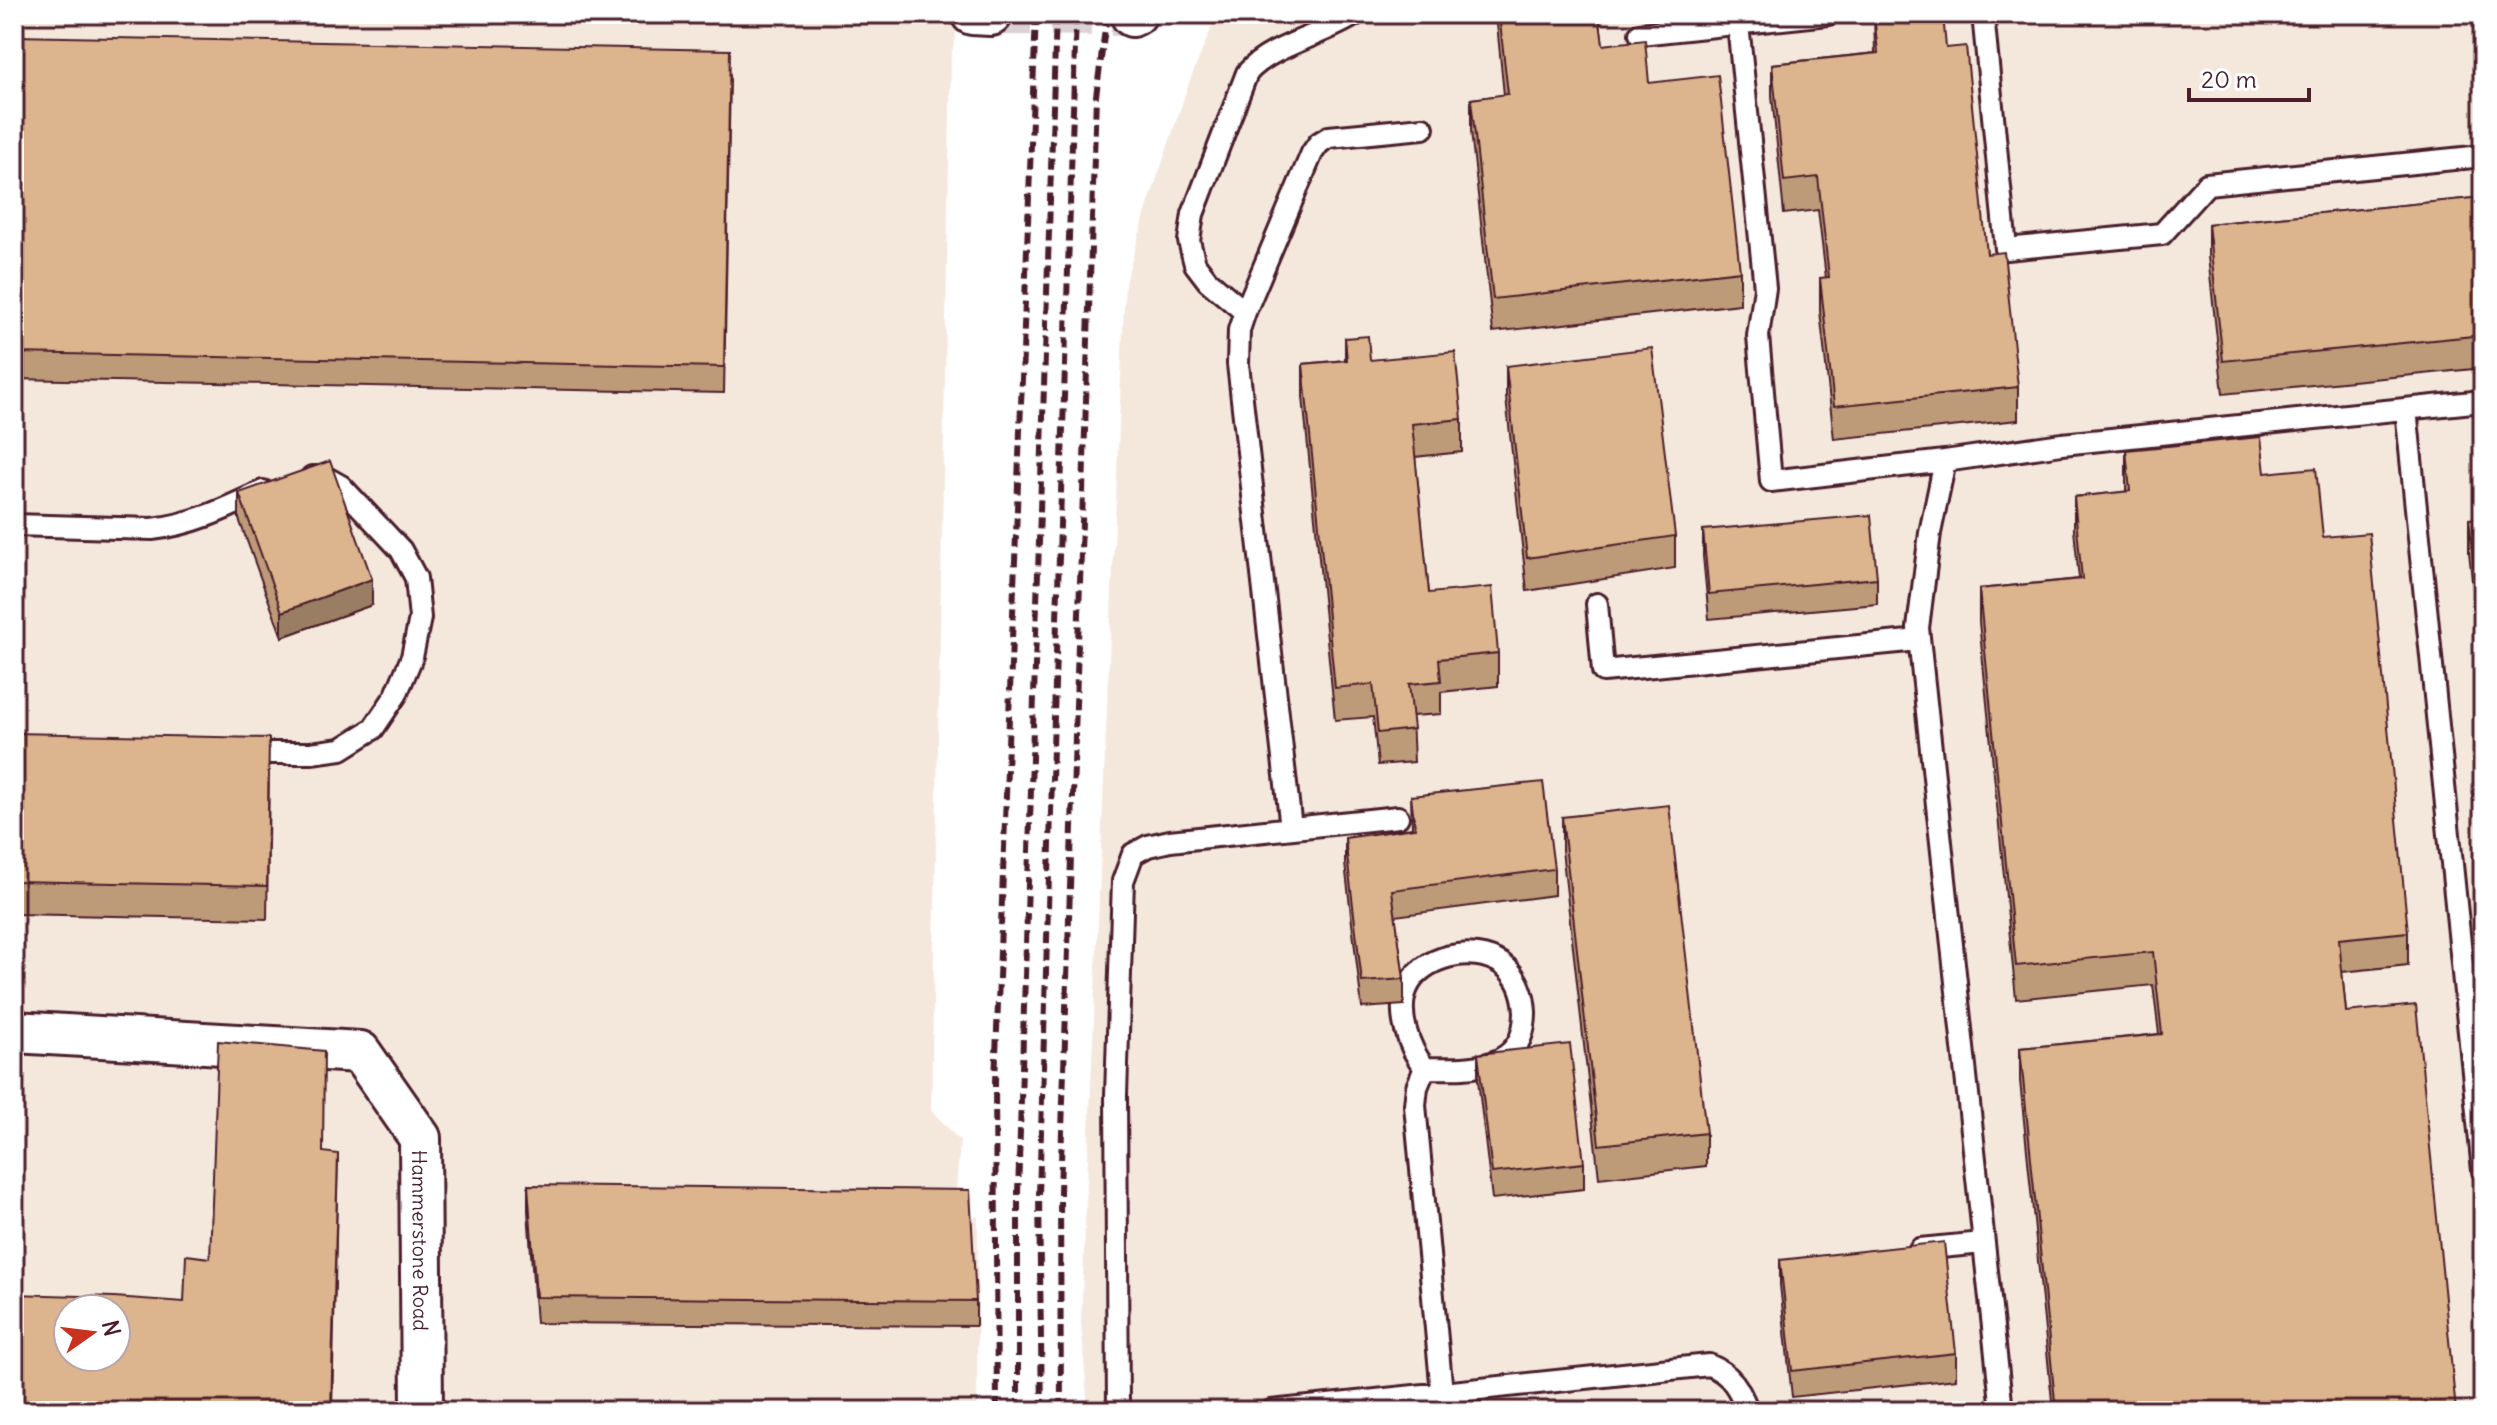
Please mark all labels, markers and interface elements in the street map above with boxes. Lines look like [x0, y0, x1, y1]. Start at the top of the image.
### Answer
scale bar [2189, 52, 2309, 102]
text: 20 m [2201, 64, 2257, 94]
street label: Hammerstone Road [408, 1150, 434, 1331]
north arrow [52, 1293, 132, 1373]
text: N [96, 1317, 127, 1339]

